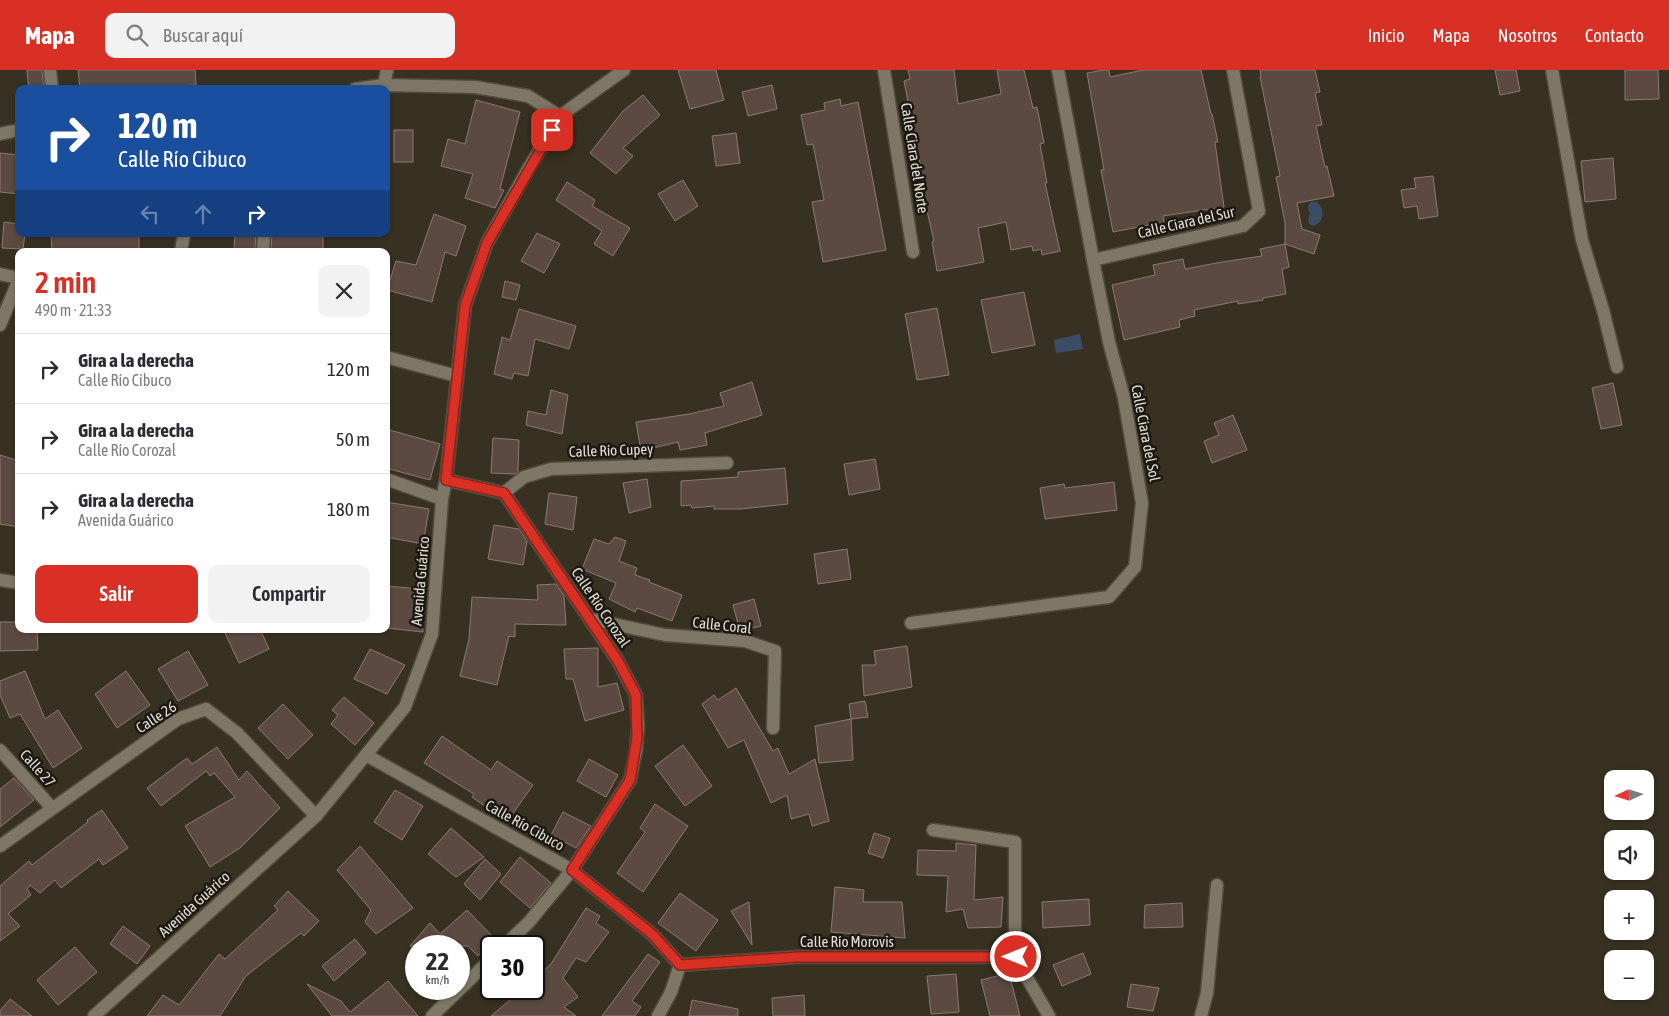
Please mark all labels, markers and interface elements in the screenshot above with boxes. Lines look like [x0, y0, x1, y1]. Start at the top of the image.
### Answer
search box [105, 13, 455, 58]
icon: search [123, 21, 151, 49]
text: Mapa [25, 22, 75, 49]
text: Buscar aquí [163, 24, 243, 46]
text: Inicio [1368, 25, 1404, 46]
text: Mapa [1432, 25, 1470, 46]
text: Nosotros [1498, 25, 1557, 46]
text: Contacto [1585, 25, 1644, 46]
street label: Calle Ciara del Norte [898, 101, 932, 215]
icon: right [35, 105, 100, 170]
text: 120 m [118, 105, 197, 145]
pin [531, 109, 573, 151]
icon: arrive [538, 116, 566, 144]
text: Calle Río Cibuco [118, 146, 246, 172]
icon: left [136, 200, 164, 228]
icon: ahead [189, 200, 217, 228]
icon: right [242, 200, 270, 228]
street label: Calle Ciara del Sur [1136, 202, 1237, 241]
text: 2 min [35, 265, 96, 299]
button: close [318, 265, 370, 317]
text: 490 m · 21:33 [35, 301, 112, 319]
text: Gira a la derecha [78, 349, 194, 371]
icon: right [35, 355, 63, 383]
text: 120 m [327, 358, 370, 380]
text: Calle Río Cibuco [78, 371, 171, 389]
street label: Calle Ciara del Sol [1128, 383, 1164, 483]
text: Gira a la derecha [78, 419, 194, 441]
icon: right [35, 425, 63, 453]
text: 50 m [336, 428, 370, 450]
street label: Calle Río Cupey [569, 440, 653, 460]
text: Calle Río Corozal [78, 441, 176, 459]
text: Gira a la derecha [78, 489, 194, 511]
icon: right [35, 495, 63, 523]
text: 180 m [327, 498, 370, 520]
text: Avenida Guárico [78, 511, 174, 529]
street label: Avenida Guárico [408, 536, 432, 626]
street label: Calle Río Corozal [568, 564, 634, 650]
button: Salir [35, 565, 198, 623]
button: Compartir [208, 565, 370, 623]
street label: Calle Coral [692, 613, 752, 637]
street label: Calle 26 [133, 698, 179, 736]
street label: Calle 27 [17, 746, 59, 790]
north arrow [1604, 770, 1654, 820]
map controls [1604, 770, 1654, 1000]
street label: Calle Río Cibuco [483, 796, 567, 854]
button: sound [1604, 830, 1654, 880]
street label: Avenida Guárico [155, 868, 233, 940]
button: + [1604, 890, 1654, 940]
position arrow [989, 930, 1041, 982]
street label: Calle Río Morovis [800, 933, 894, 950]
speed limit sign: 30 [480, 935, 545, 1000]
text: 22 [426, 947, 449, 975]
button: − [1604, 950, 1654, 1000]
text: km/h [426, 973, 449, 987]

